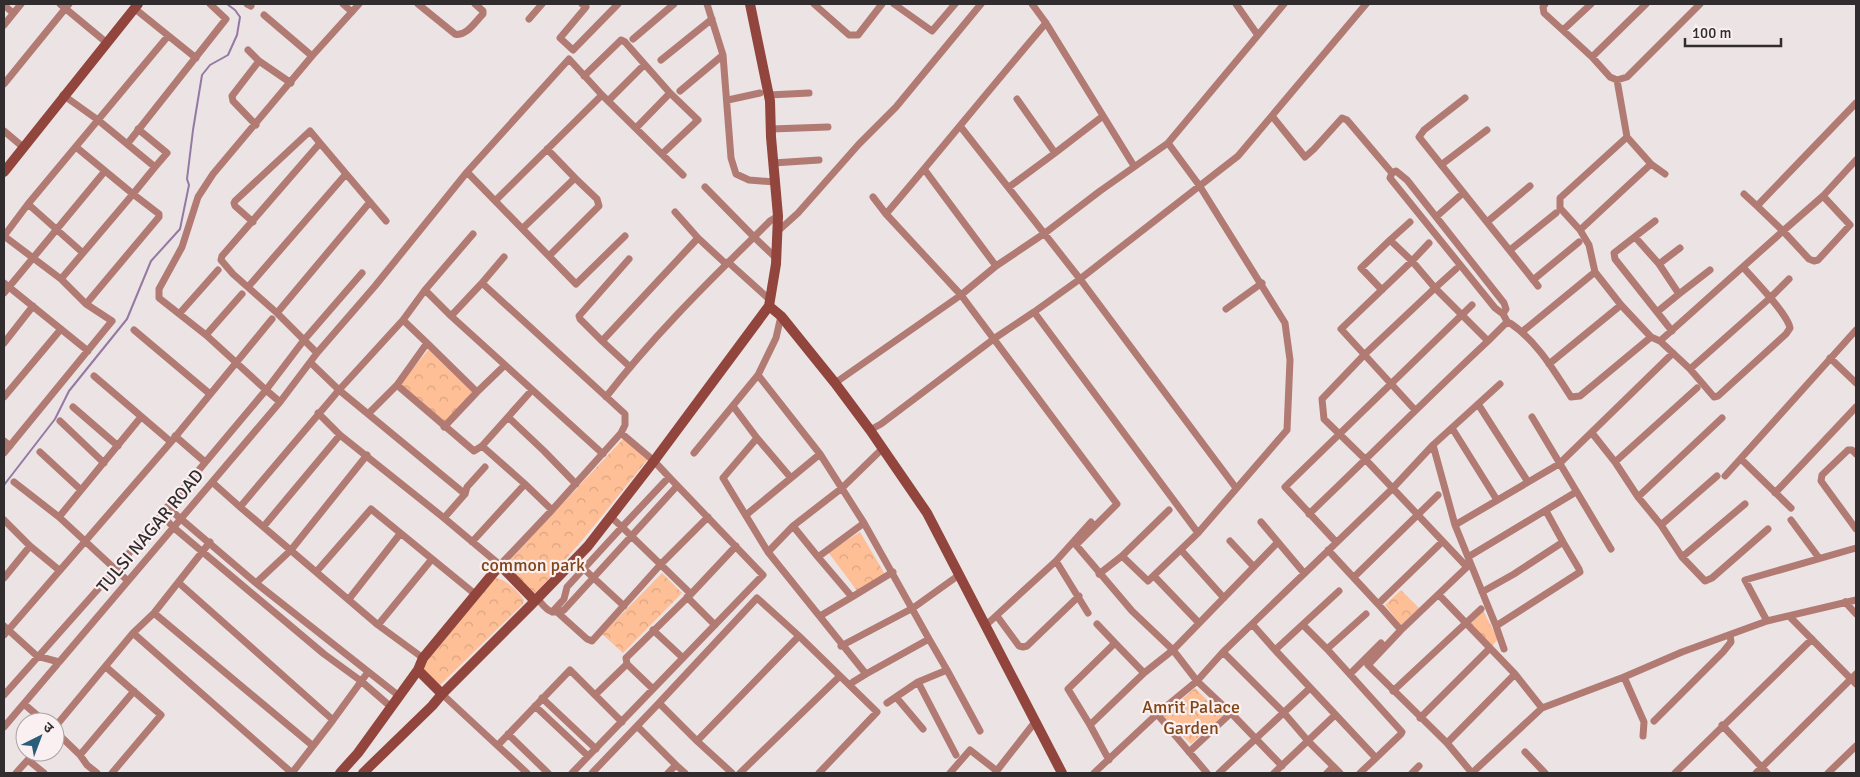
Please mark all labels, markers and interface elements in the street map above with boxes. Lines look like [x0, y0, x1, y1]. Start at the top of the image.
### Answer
scale bar [1685, 15, 1781, 47]
text: 100 m [1692, 24, 1732, 42]
street label: TULSI NAGAR ROAD [92, 465, 208, 597]
park label: common park [481, 554, 585, 576]
park label: Amrit Palace Garden [1142, 696, 1240, 739]
north arrow [15, 712, 65, 762]
text: उ [40, 719, 58, 737]

